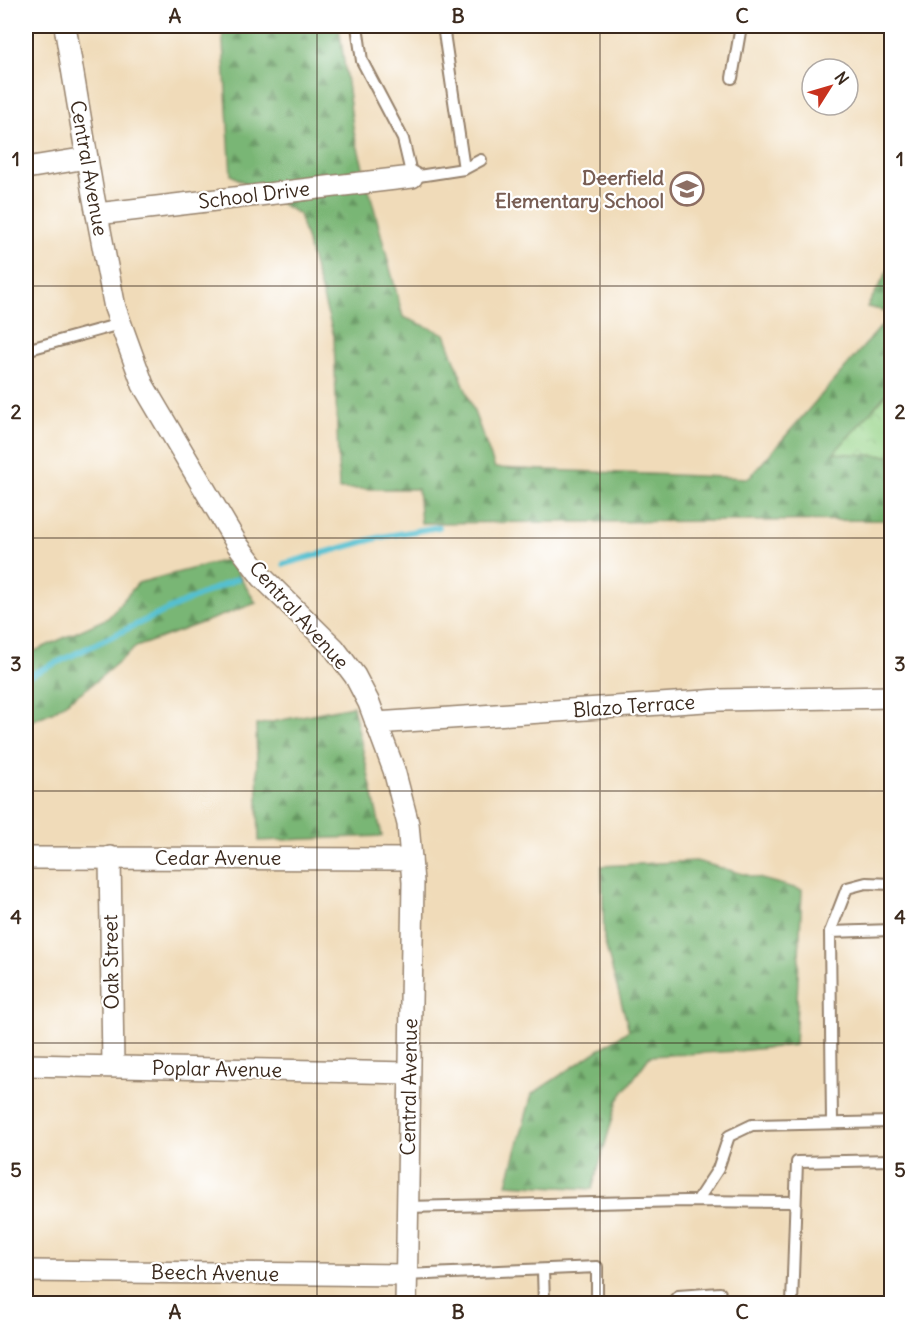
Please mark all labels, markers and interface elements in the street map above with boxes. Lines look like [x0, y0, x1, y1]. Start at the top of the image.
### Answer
text: A [169, 3, 182, 28]
text: B [451, 3, 465, 28]
text: C [735, 3, 749, 28]
north arrow [800, 57, 860, 117]
text: N [831, 68, 853, 88]
street label: Central Avenue [65, 98, 114, 238]
text: 1 [12, 146, 20, 171]
text: 1 [896, 146, 904, 171]
place label: Deerfield Elementary School [495, 165, 664, 213]
school or university icon: Deerfield Elementary School [669, 171, 705, 207]
street label: School Drive [197, 175, 311, 214]
text: 2 [11, 399, 22, 424]
text: 2 [895, 399, 906, 424]
street label: Central Avenue [244, 555, 355, 674]
text: 3 [10, 651, 22, 676]
text: 3 [894, 651, 906, 676]
street label: Blazo Terrace [572, 689, 696, 722]
street label: Cedar Avenue [155, 845, 281, 870]
text: 4 [10, 904, 22, 929]
text: 4 [894, 904, 906, 929]
street label: Oak Street [97, 914, 124, 1010]
street label: Central Avenue [395, 1018, 422, 1156]
street label: Poplar Avenue [152, 1055, 282, 1082]
text: 5 [10, 1157, 22, 1182]
text: 5 [894, 1157, 906, 1182]
street label: Beech Avenue [151, 1259, 279, 1286]
text: A [169, 1299, 182, 1324]
text: B [451, 1299, 465, 1324]
text: C [735, 1299, 749, 1324]

